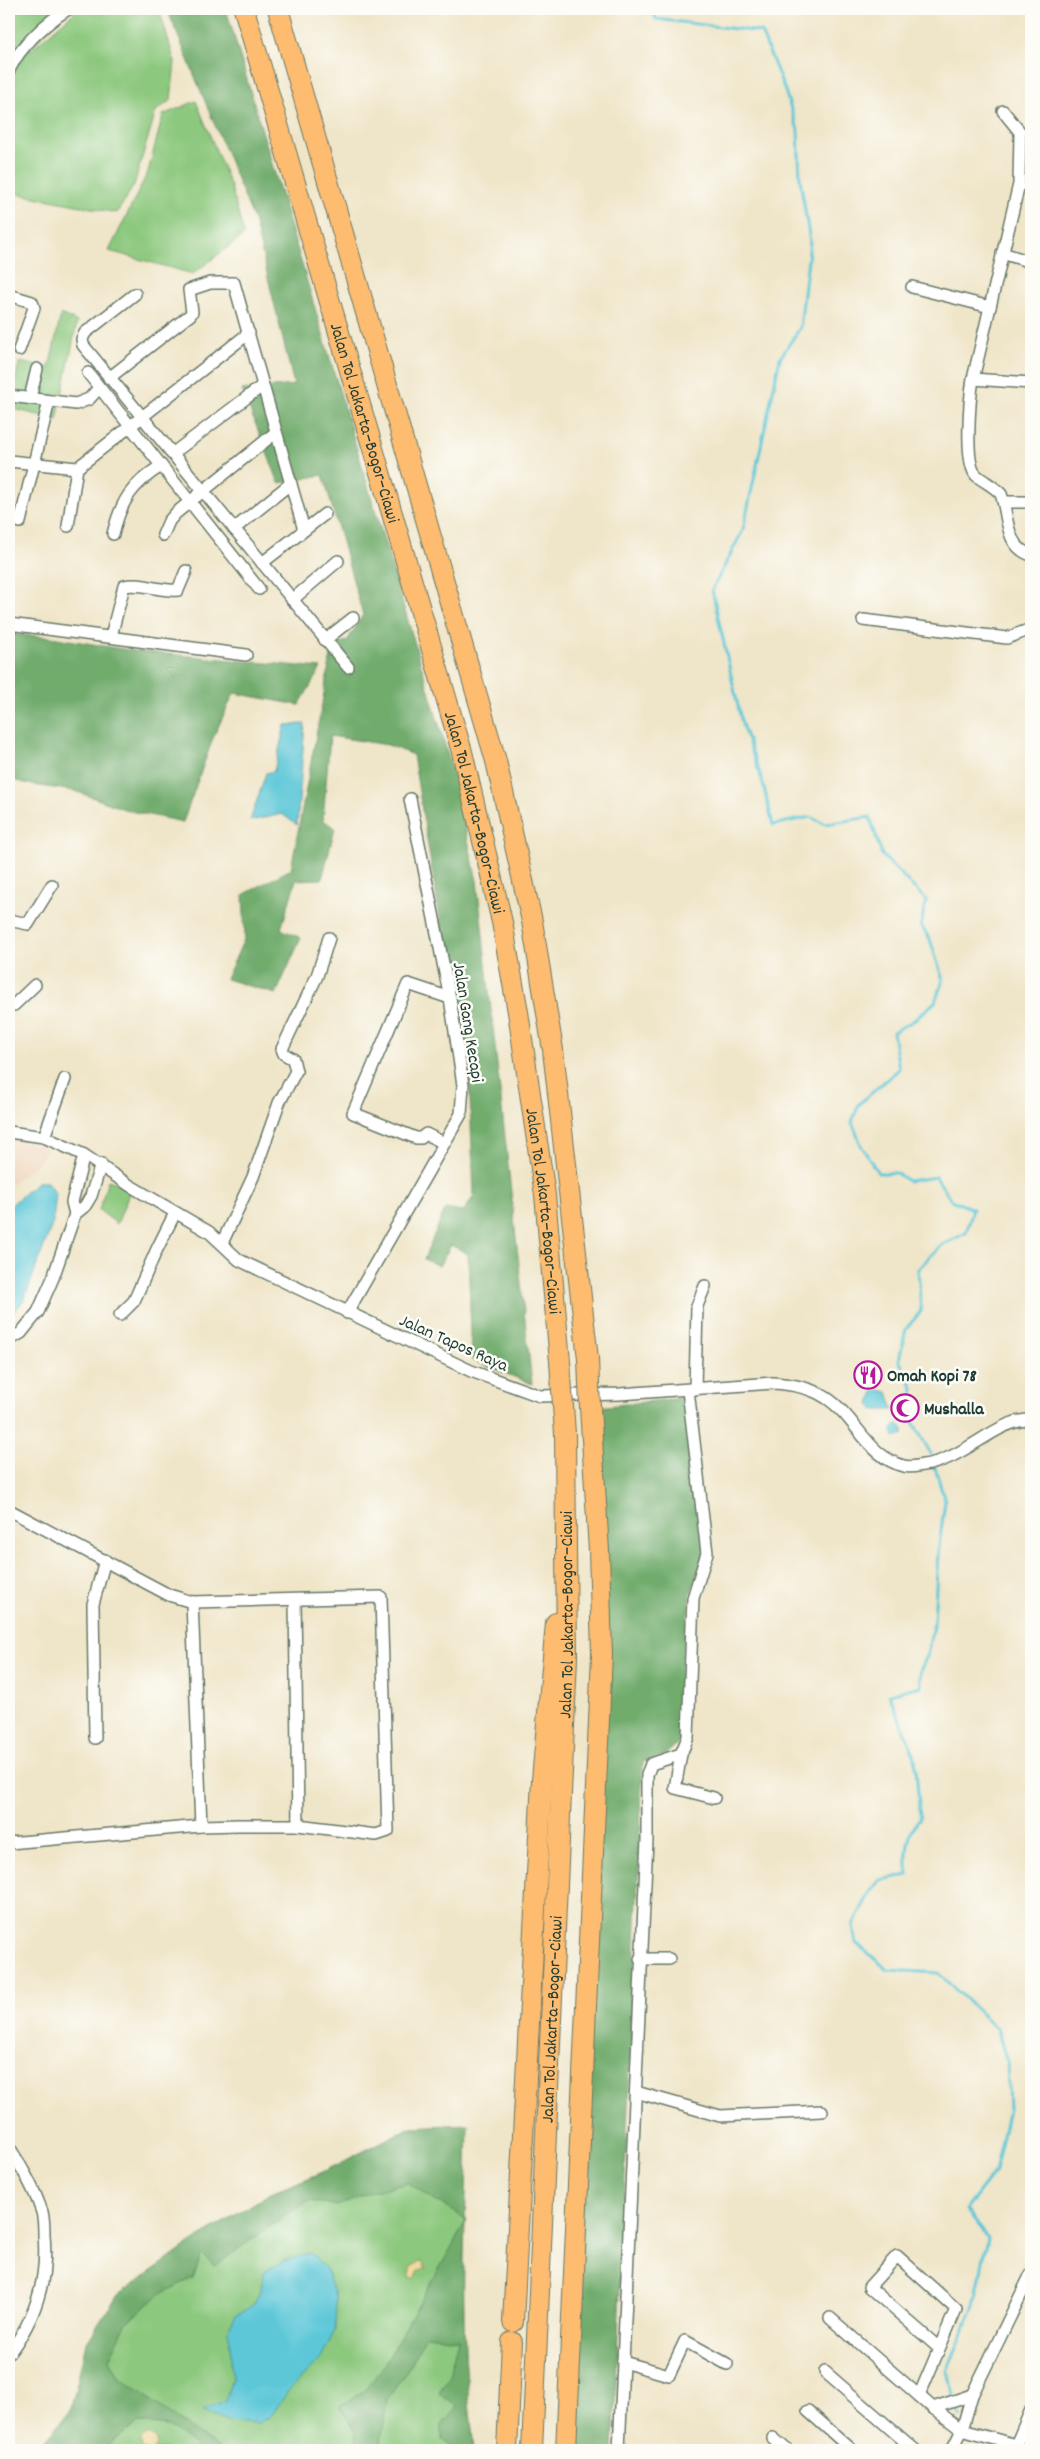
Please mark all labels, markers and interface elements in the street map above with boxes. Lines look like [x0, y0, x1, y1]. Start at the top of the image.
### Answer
street label: Jalan Tol Jakarta–Bogor–Ciawi [322, 320, 404, 526]
street label: Jalan Tol Jakarta–Bogor–Ciawi [436, 709, 510, 916]
street label: Jalan Gang Kecapi [445, 960, 488, 1084]
street label: Jalan Tol Jakarta–Bogor–Ciawi [517, 1106, 566, 1315]
street label: Jalan Tapos Raya [395, 1309, 512, 1380]
restaurant icon: Omah Kopi 78 [853, 1360, 883, 1390]
place label: Omah Kopi 78 [887, 1365, 977, 1390]
mosque icon: Mushalla [890, 1393, 920, 1423]
place label: Mushalla [924, 1398, 984, 1423]
street label: Jalan Tol Jakarta–Bogor–Ciawi [554, 1511, 582, 1719]
street label: Jalan Tol Jakarta–Bogor–Ciawi [536, 1915, 571, 2124]

